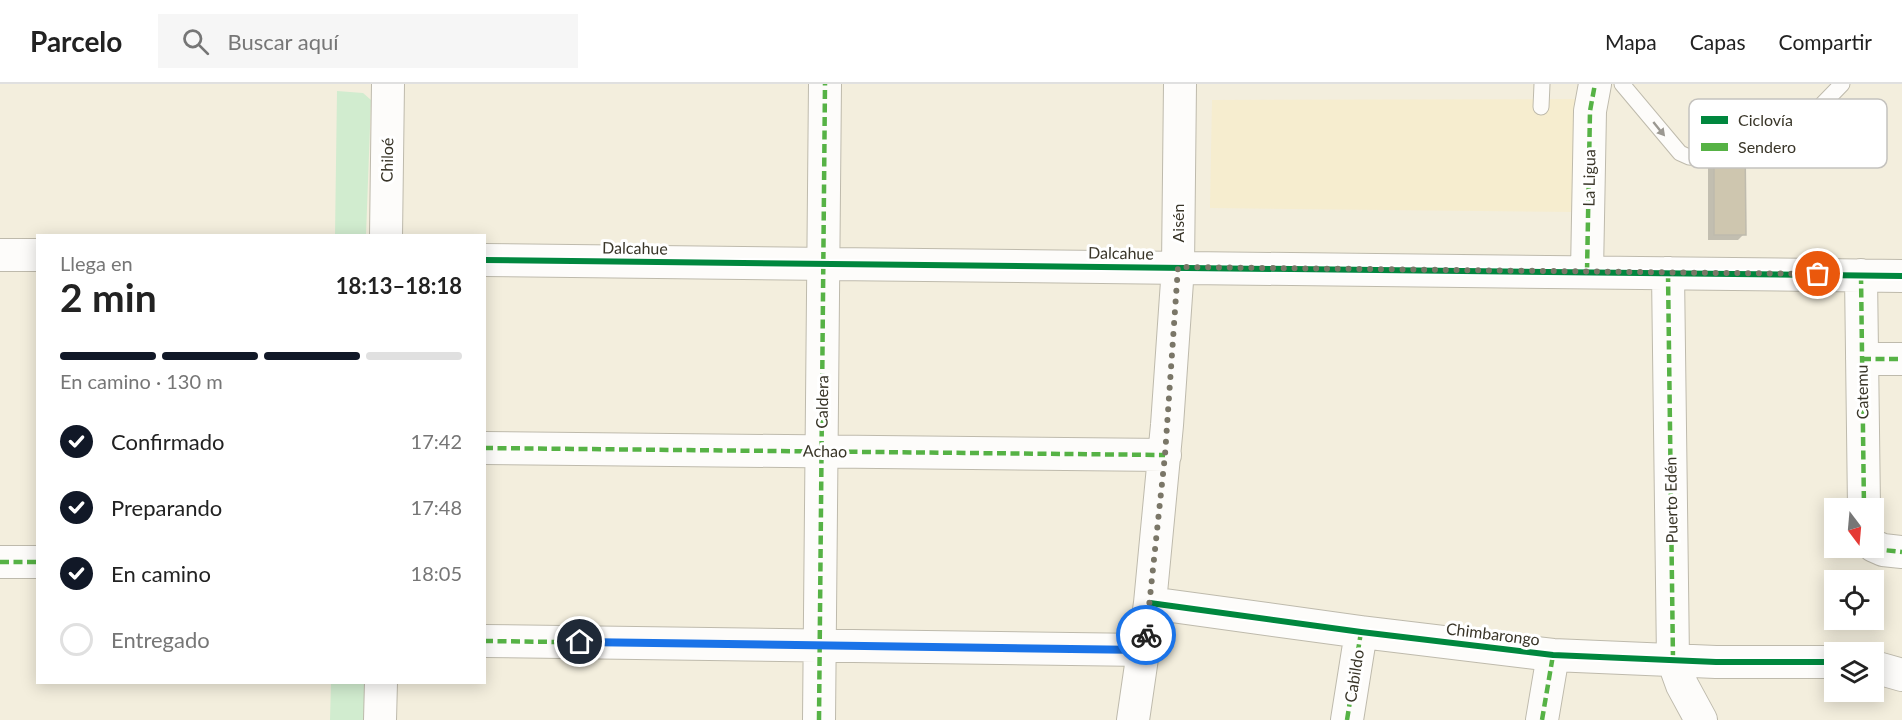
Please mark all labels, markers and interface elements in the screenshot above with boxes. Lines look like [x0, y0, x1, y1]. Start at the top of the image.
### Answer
search box [158, 14, 578, 68]
text: Parcelo [30, 24, 122, 58]
icon: search [179, 25, 212, 58]
text: Buscar aquí [227, 28, 339, 55]
text: Mapa [1605, 29, 1657, 54]
text: Capas [1690, 29, 1746, 54]
text: Compartir [1779, 29, 1872, 54]
legend [1689, 99, 1887, 168]
text: Ciclovía [1738, 110, 1793, 129]
one-way arrow [1652, 122, 1664, 137]
street label: Chiloé [377, 137, 396, 183]
text: Sendero [1738, 137, 1796, 156]
street label: La Ligua [1578, 149, 1599, 207]
street label: Aisén [1168, 204, 1187, 242]
street label: Dalcahue [602, 237, 668, 258]
street label: Dalcahue [1088, 242, 1154, 263]
pin [1792, 248, 1843, 299]
text: Llega en [60, 251, 133, 275]
icon: bag [1801, 257, 1834, 290]
text: 18:13–18:18 [336, 272, 462, 299]
text: 2 min [60, 274, 157, 320]
street label: Catemu [1852, 364, 1871, 420]
text: En camino · 130 m [60, 369, 223, 393]
street label: Caldera [812, 375, 831, 429]
icon: check [60, 425, 93, 458]
text: Confirmado [111, 428, 224, 455]
text: 17:42 [411, 429, 462, 453]
street label: Achao [803, 441, 847, 460]
street label: Puerto Edén [1660, 456, 1681, 544]
icon: check [60, 491, 93, 524]
text: Preparando [111, 494, 222, 521]
text: 17:48 [411, 495, 462, 519]
north arrow [1824, 498, 1884, 558]
map controls [1824, 498, 1884, 702]
icon: check [60, 557, 93, 590]
text: En camino [111, 560, 211, 587]
text: 18:05 [411, 561, 462, 585]
button: locate [1824, 570, 1884, 630]
courier [1116, 605, 1176, 665]
pin [554, 616, 605, 667]
street label: Chimbarongo [1445, 618, 1541, 649]
icon: bike [1130, 619, 1163, 652]
icon: home [563, 625, 596, 658]
text: Entregado [111, 626, 210, 653]
button: layers [1824, 642, 1884, 702]
street label: Cabildo [1340, 648, 1367, 704]

